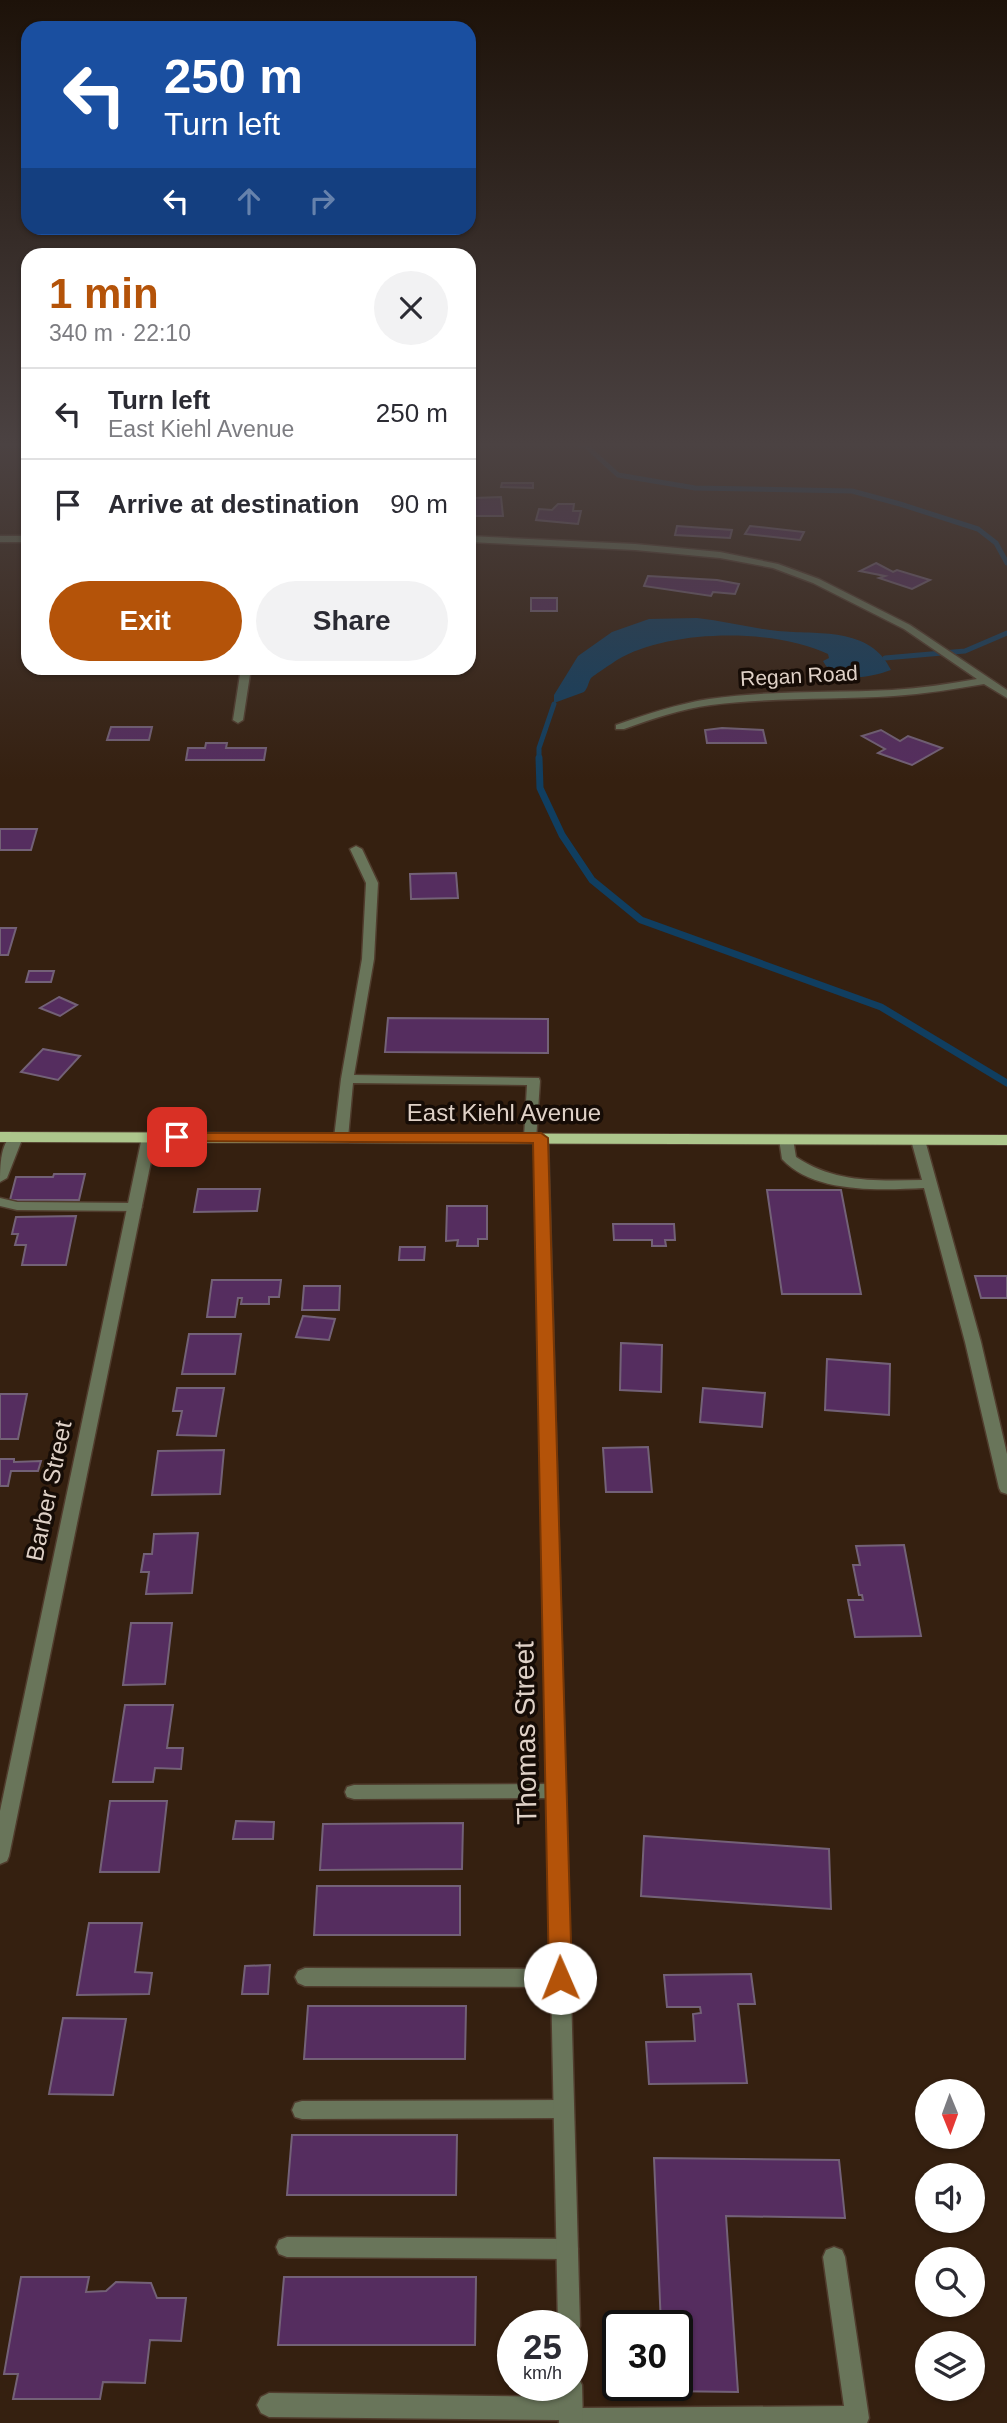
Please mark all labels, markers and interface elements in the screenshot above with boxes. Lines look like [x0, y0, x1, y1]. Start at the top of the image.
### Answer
icon: left [49, 49, 140, 140]
text: 250 m [164, 49, 303, 103]
text: Turn left [164, 106, 280, 142]
icon: left [157, 182, 195, 220]
icon: ahead [230, 182, 268, 220]
icon: right [303, 182, 341, 220]
text: 1 min [49, 270, 159, 317]
button: close [374, 271, 448, 345]
text: 340 m · 22:10 [49, 320, 191, 346]
text: Turn left [108, 385, 210, 415]
icon: left [49, 395, 87, 433]
text: 250 m [376, 398, 448, 428]
text: East Kiehl Avenue [108, 416, 294, 442]
icon: arrive [49, 486, 87, 524]
text: Arrive at destination [108, 489, 359, 519]
text: 90 m [390, 489, 448, 519]
button: Exit [49, 581, 242, 661]
button: Share [256, 581, 448, 661]
street label: Regan Road [739, 661, 858, 690]
street label: East Kiehl Avenue [407, 1099, 601, 1126]
pin [147, 1107, 207, 1167]
icon: arrive [158, 1118, 196, 1156]
street label: Barber Street [20, 1418, 77, 1564]
street label: Thomas Street [508, 1641, 543, 1825]
position arrow [523, 1941, 597, 2015]
north arrow [915, 2079, 985, 2149]
map controls [915, 2079, 985, 2401]
button: sound [915, 2163, 985, 2233]
button: search [915, 2247, 985, 2317]
speed limit sign: 30 [602, 2310, 693, 2401]
text: 25 [523, 2327, 562, 2366]
button: layers [915, 2331, 985, 2401]
text: km/h [523, 2363, 562, 2383]

